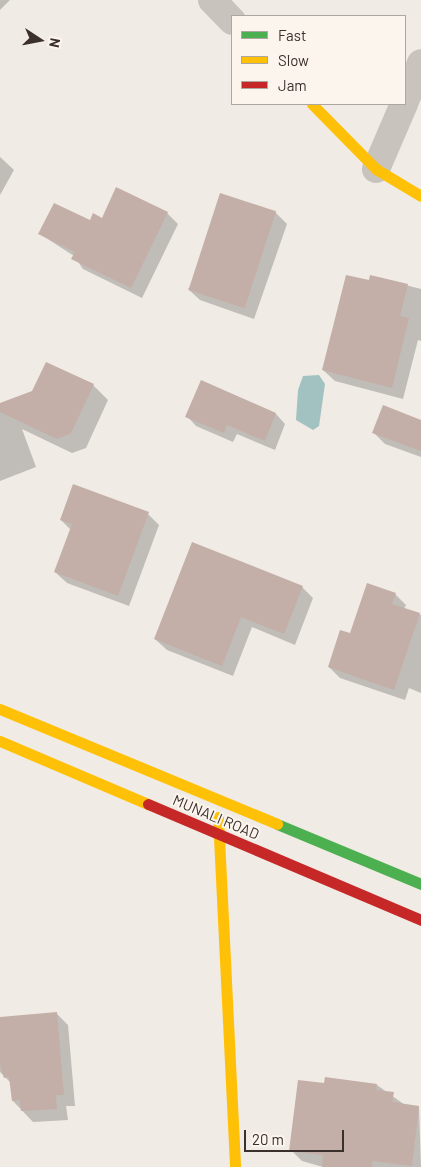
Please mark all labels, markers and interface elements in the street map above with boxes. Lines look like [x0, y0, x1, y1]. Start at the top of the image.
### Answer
north arrow [15, 15, 65, 65]
legend [231, 15, 406, 105]
text: Fast [278, 26, 306, 44]
text: N [46, 37, 64, 49]
text: Slow [278, 51, 309, 69]
text: Jam [278, 76, 307, 94]
street label: MUNALI ROAD [170, 791, 262, 843]
scale bar [246, 1120, 346, 1152]
text: 20 m [252, 1130, 284, 1148]

